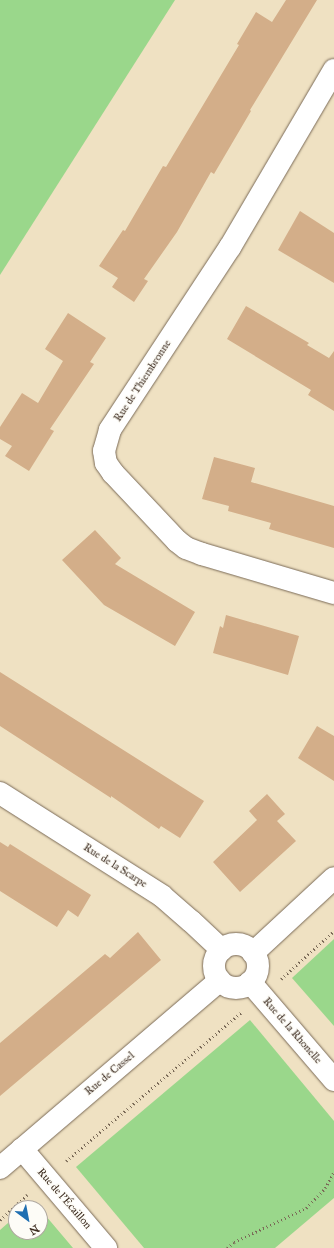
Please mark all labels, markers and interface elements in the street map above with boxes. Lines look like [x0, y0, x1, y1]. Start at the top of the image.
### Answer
street label: Rue de Thiembronne [112, 338, 174, 424]
street label: Rue de la Scarpe [81, 841, 149, 891]
street label: Rue de la Rhonelle [260, 995, 324, 1067]
street label: Rue de Cassel [83, 1049, 137, 1099]
street label: Rue de l'Écaillon [34, 1166, 94, 1232]
north arrow [8, 1200, 48, 1240]
text: N [27, 1222, 42, 1238]

